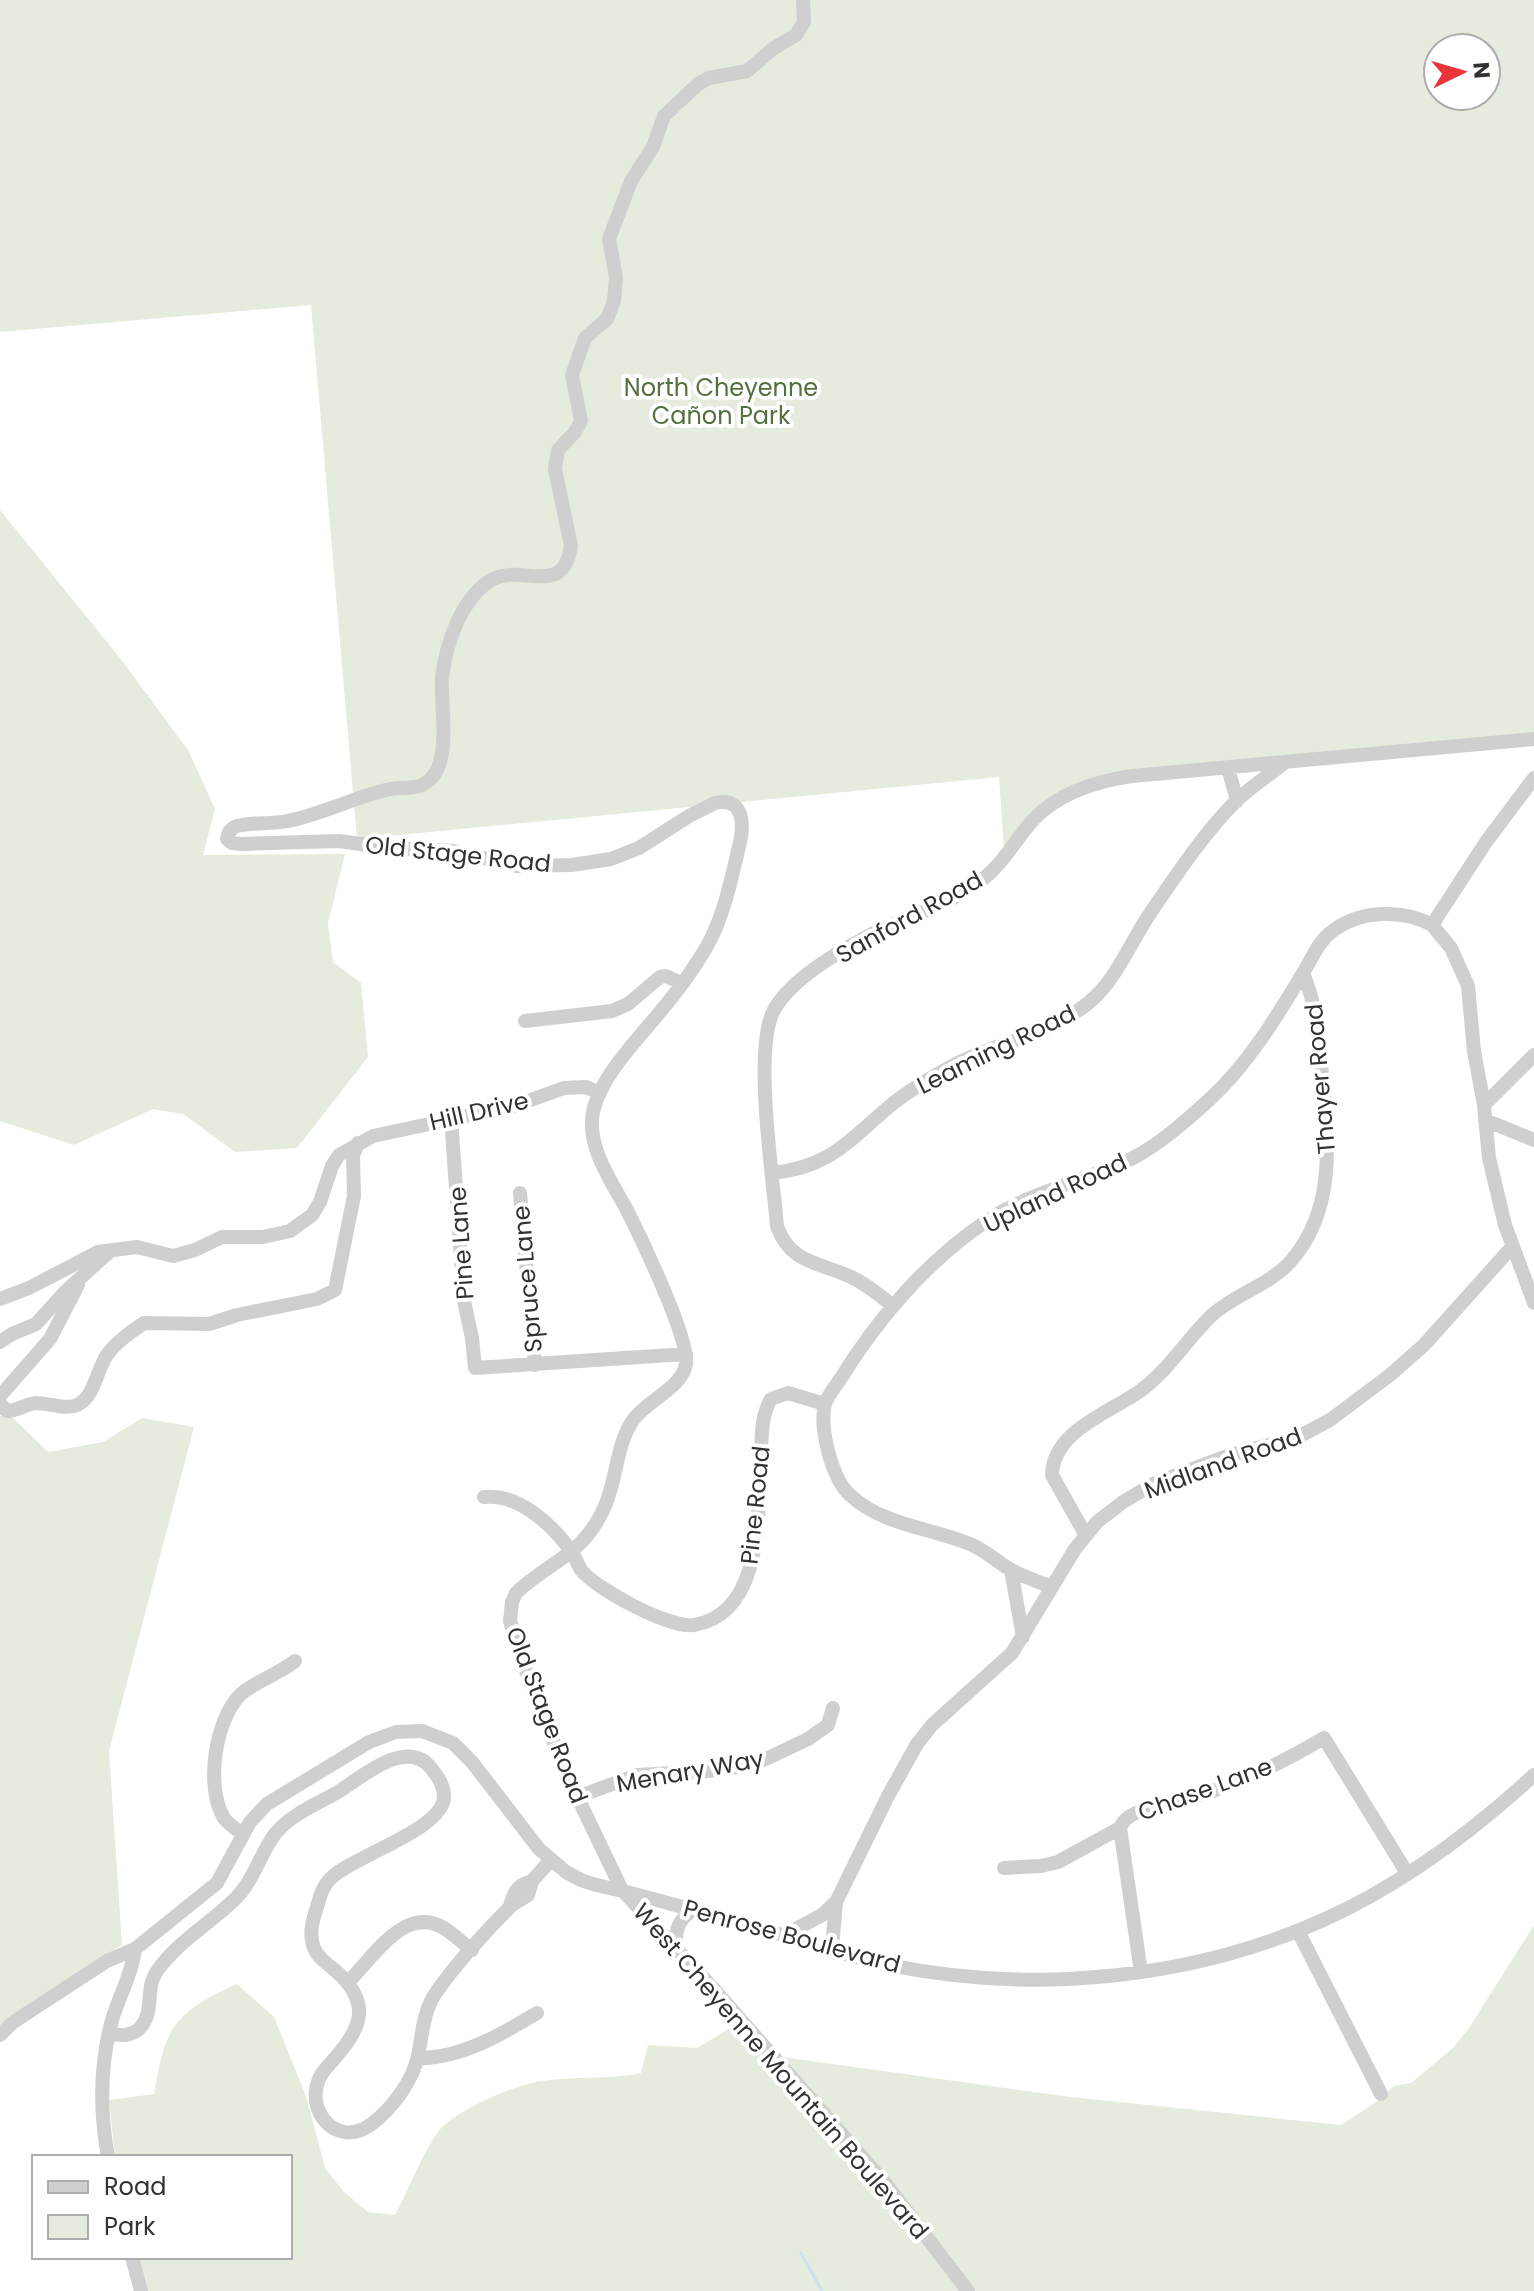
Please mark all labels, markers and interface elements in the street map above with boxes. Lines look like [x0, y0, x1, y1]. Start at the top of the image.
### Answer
north arrow [1422, 32, 1502, 112]
text: N [1465, 61, 1498, 80]
park label: North Cheyenne Cañon Park [624, 371, 818, 432]
street label: Old Stage Road [364, 828, 552, 880]
street label: Sanford Road [830, 863, 988, 971]
street label: Leaming Road [911, 996, 1081, 1102]
street label: Thayer Road [1297, 1002, 1343, 1156]
street label: Hill Drive [426, 1084, 532, 1138]
street label: Upland Road [978, 1145, 1132, 1241]
street label: Pine Lane [441, 1185, 481, 1301]
street label: Spruce Lane [504, 1204, 550, 1354]
street label: Midland Road [1140, 1419, 1306, 1507]
street label: Pine Road [732, 1444, 778, 1566]
street label: Old Stage Road [498, 1622, 596, 1808]
street label: Menary Way [614, 1742, 767, 1800]
street label: Chase Lane [1133, 1749, 1277, 1829]
street label: Penrose Boulevard [680, 1891, 904, 1981]
street label: West Cheyenne Mountain Boulevard [626, 1896, 936, 2246]
legend [32, 2155, 292, 2259]
text: Road [104, 2170, 166, 2203]
text: Park [104, 2210, 156, 2243]

